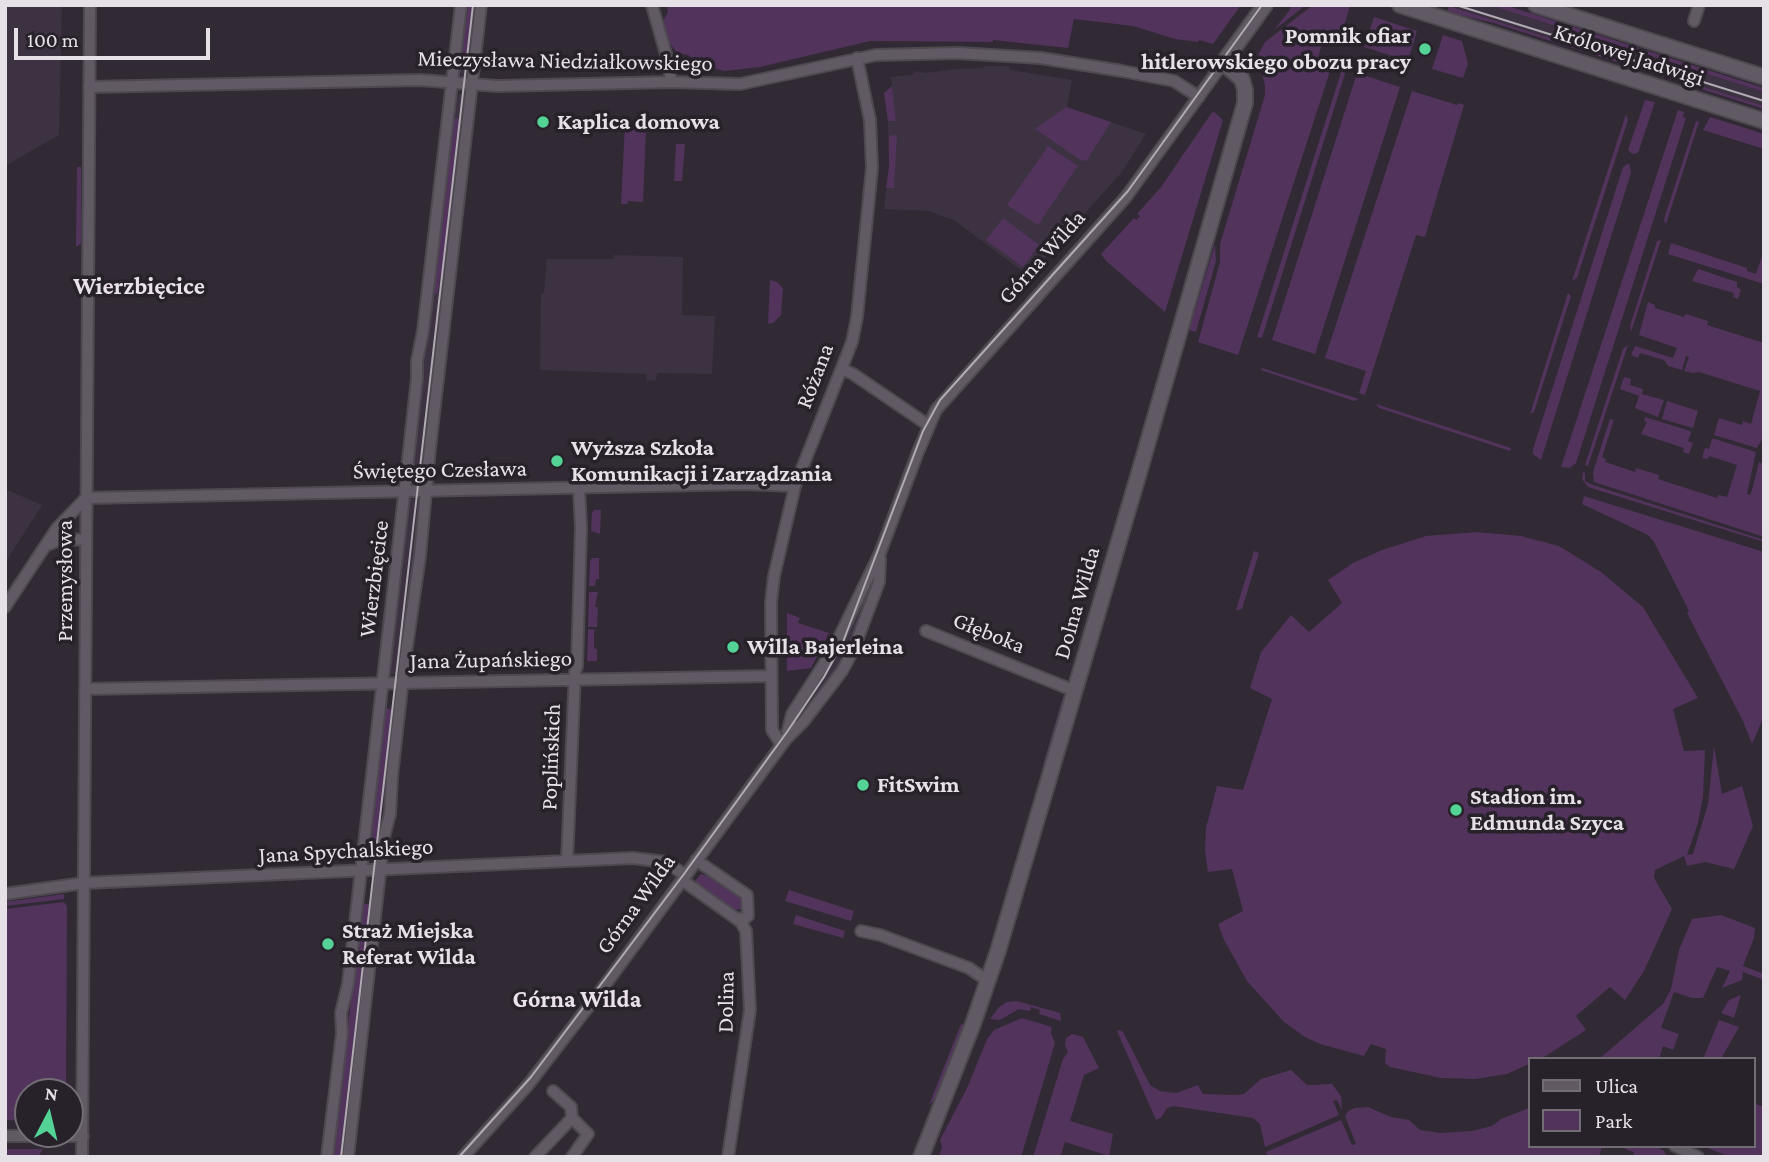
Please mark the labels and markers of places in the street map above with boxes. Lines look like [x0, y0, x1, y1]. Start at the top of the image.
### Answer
place label: Pomnik ofiar hitlerowskiego obozu pracy [1141, 22, 1411, 76]
marker: Pomnik ofiar hitlerowskiego obozu pracy [1417, 41, 1433, 57]
place label: Kaplica domowa [557, 108, 720, 136]
marker: Kaplica domowa [535, 114, 551, 130]
place label: Wyższa Szkoła Komunikacji i Zarządzania [571, 434, 832, 488]
marker: Wyższa Szkoła Komunikacji i Zarządzania [549, 453, 565, 469]
place label: Willa Bajerleina [747, 633, 903, 661]
marker: Willa Bajerleina [725, 639, 741, 655]
place label: FitSwim [877, 771, 959, 799]
marker: FitSwim [855, 777, 871, 793]
place label: Stadion im. Edmunda Szyca [1470, 783, 1624, 837]
marker: Stadion im. Edmunda Szyca [1448, 802, 1464, 818]
place label: Straż Miejska Referat Wilda [342, 917, 476, 971]
marker: Straż Miejska Referat Wilda [320, 936, 336, 952]

